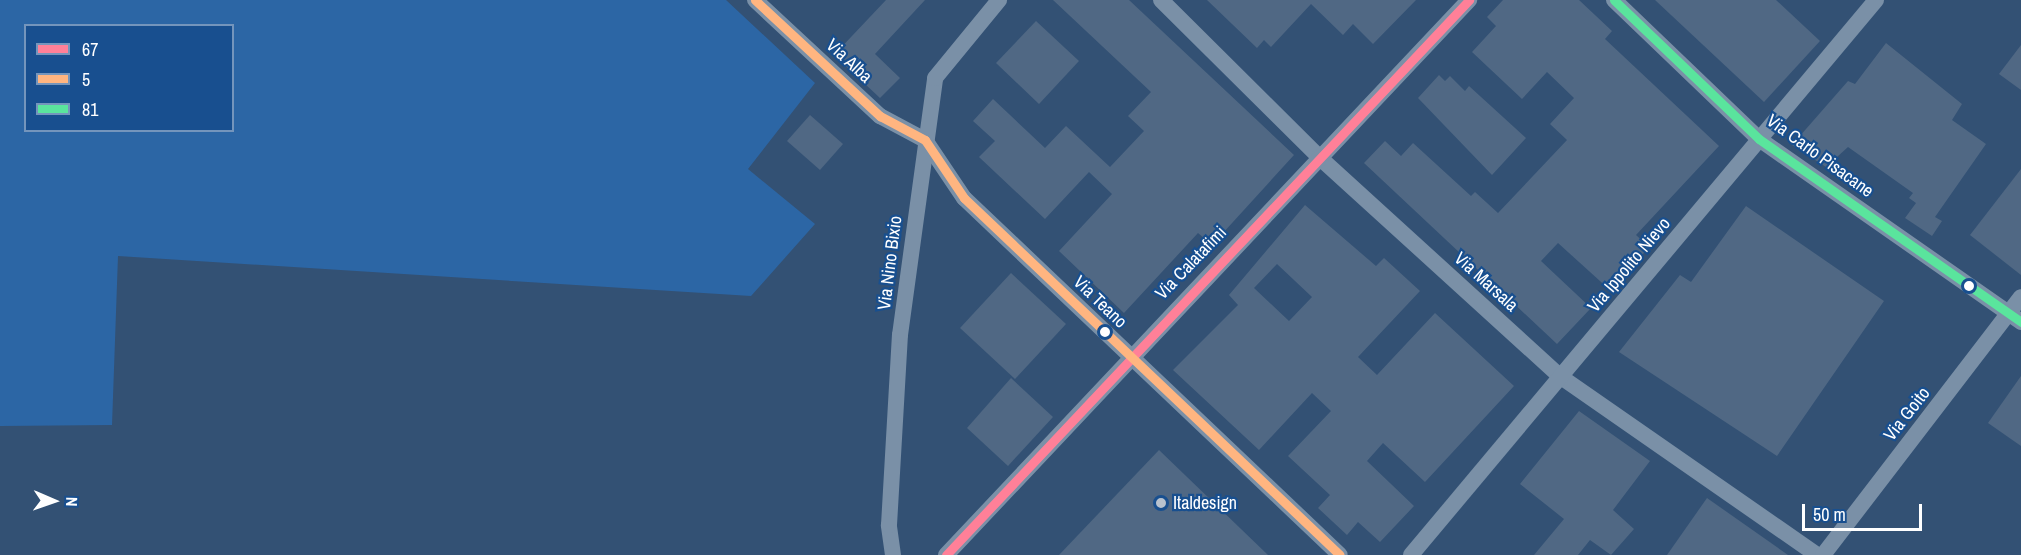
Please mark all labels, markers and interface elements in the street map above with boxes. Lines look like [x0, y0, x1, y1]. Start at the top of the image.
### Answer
legend [24, 24, 234, 132]
street label: Via Alba [821, 34, 877, 88]
text: 67 [82, 37, 98, 62]
text: 5 [82, 67, 90, 92]
text: 81 [82, 97, 98, 122]
street label: Via Carlo Pisacane [1762, 110, 1878, 202]
street label: Via Ippolito Nievo [1583, 213, 1675, 317]
street label: Via Nino Bixio [873, 215, 907, 311]
street label: Via Calatafimi [1151, 222, 1231, 304]
street label: Via Marsala [1450, 248, 1522, 316]
street label: Via Teano [1069, 271, 1131, 333]
unlabelled marker [1963, 280, 1975, 292]
unlabelled marker [1099, 326, 1111, 338]
street label: Via Goito [1879, 383, 1935, 445]
north arrow [24, 471, 84, 531]
place label: Italdesign [1173, 492, 1237, 514]
scale bar [1805, 492, 1925, 530]
text: N [61, 496, 83, 507]
marker: Italdesign [1154, 496, 1168, 510]
text: 50 m [1813, 502, 1846, 527]

